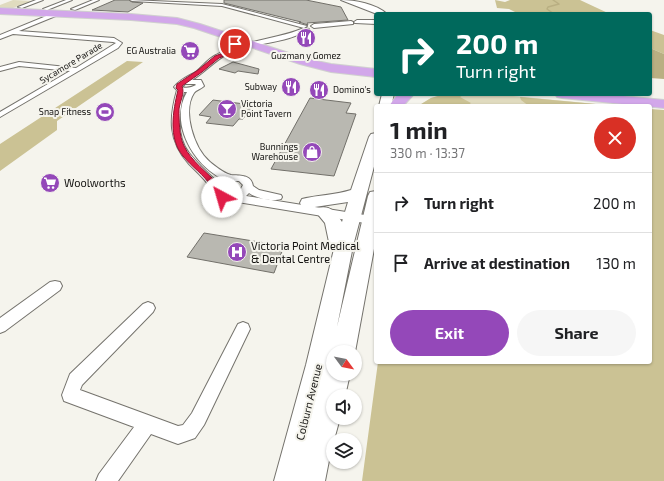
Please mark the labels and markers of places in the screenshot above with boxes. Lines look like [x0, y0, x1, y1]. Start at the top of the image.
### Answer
pin [218, 27, 252, 61]
restaurant icon: Guzman y Gomez [295, 27, 317, 49]
supermarket icon: EG Australia [179, 40, 201, 62]
place label: EG Australia [126, 45, 176, 56]
place label: Guzman y Gomez [271, 50, 341, 61]
restaurant icon: Subway [280, 76, 302, 98]
restaurant icon: Domino's [308, 79, 330, 101]
place label: Subway [245, 81, 277, 92]
place label: Domino's [333, 84, 371, 95]
bar icon: Victoria Point Tavern [216, 98, 238, 120]
place label: Victoria Point Tavern [241, 98, 292, 119]
sports icon: Snap Fitness [94, 101, 116, 123]
place label: Snap Fitness [39, 106, 91, 117]
place label: Bunnings Warehouse [251, 141, 298, 162]
shop icon: Bunnings Warehouse [301, 141, 323, 163]
supermarket icon: Woolworths [39, 172, 61, 194]
place label: Woolworths [64, 176, 126, 189]
place label: Victoria Point Medical & Dental Centre [251, 239, 360, 265]
hospital icon: Victoria Point Medical & Dental Centre [226, 241, 248, 263]

